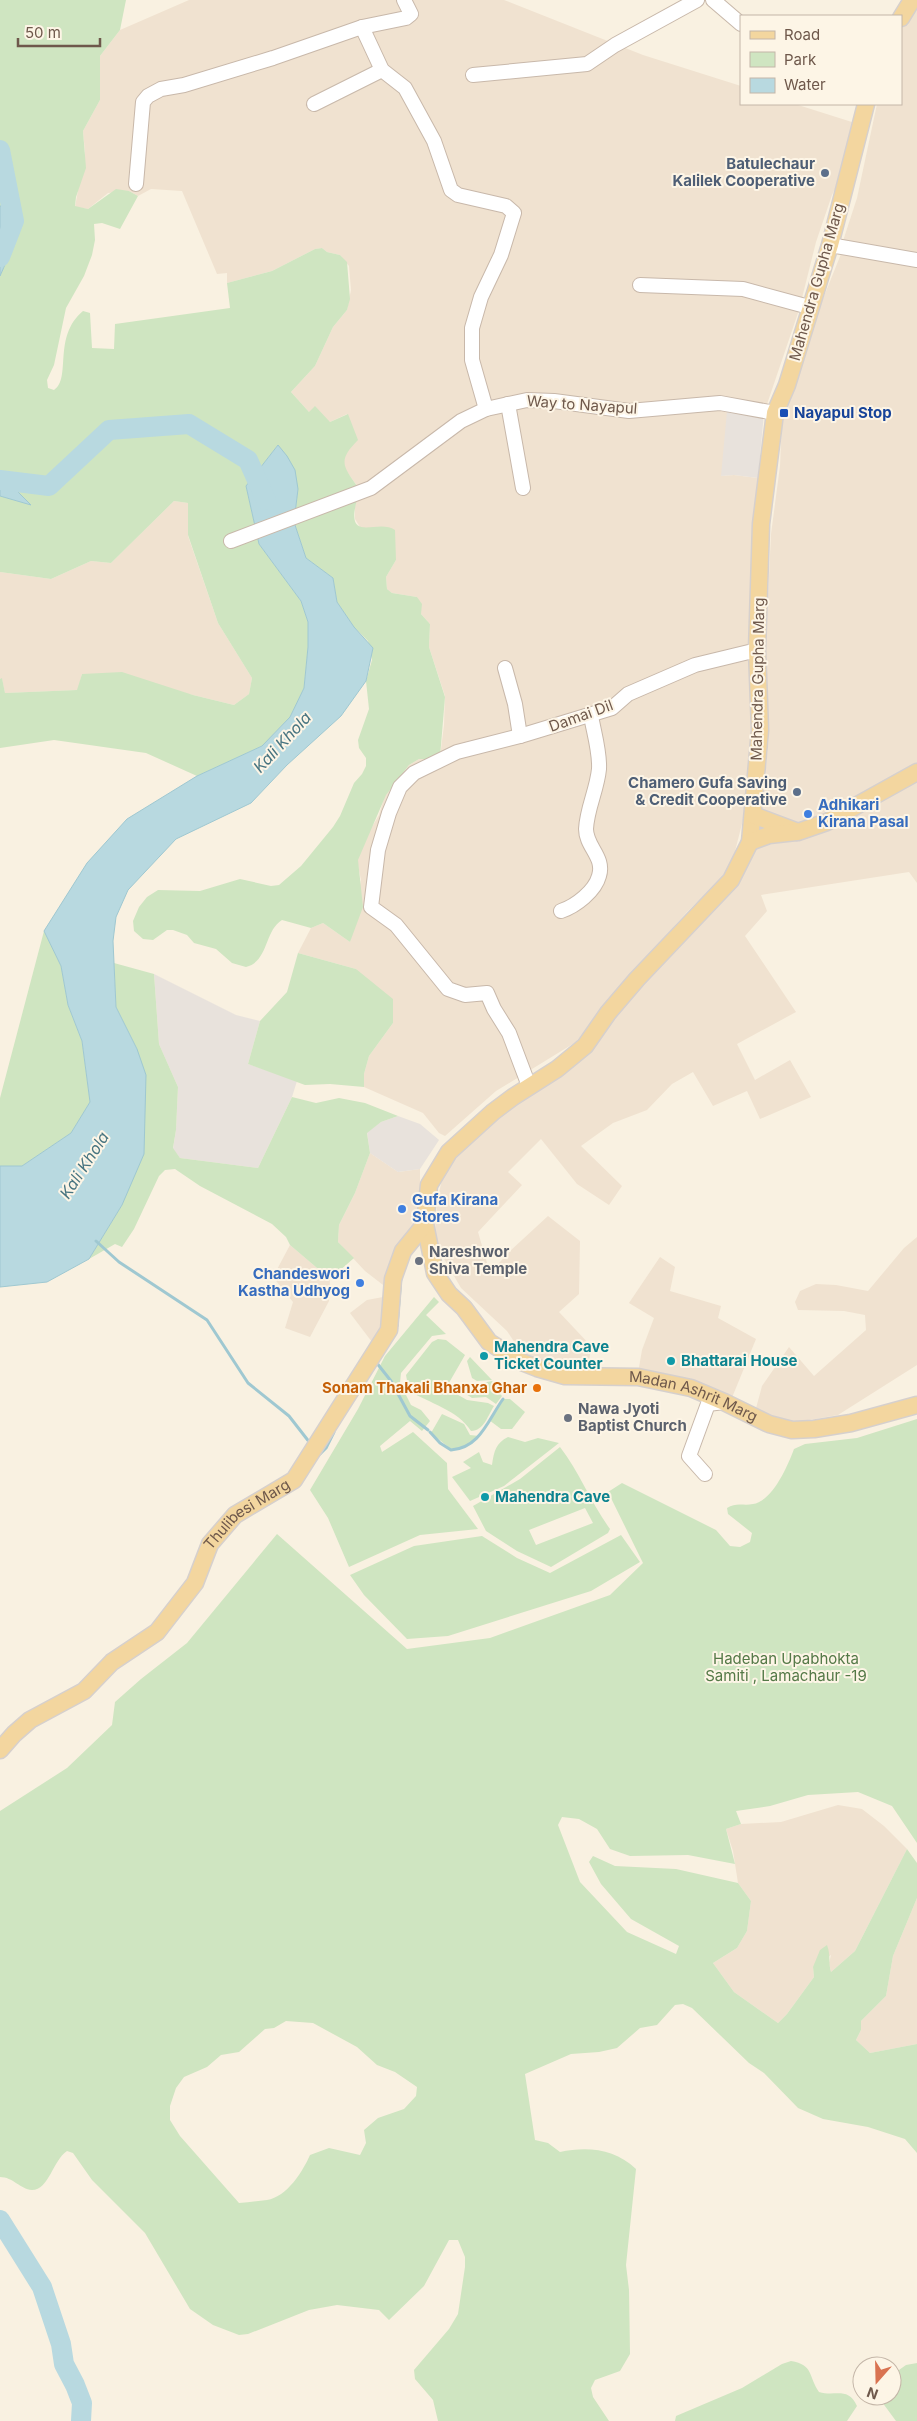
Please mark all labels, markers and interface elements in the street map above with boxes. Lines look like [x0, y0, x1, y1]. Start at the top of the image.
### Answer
scale bar [18, 15, 100, 47]
legend [740, 15, 902, 105]
text: 50 m [25, 23, 61, 42]
text: Road [784, 25, 820, 44]
text: Park [784, 50, 817, 69]
text: Water [784, 75, 826, 94]
place label: Batulechaur Kalilek Cooperative [672, 154, 815, 190]
marker: Batulechaur Kalilek Cooperative [819, 167, 831, 179]
street label: Mahendra Gupha Marg [785, 201, 848, 363]
street label: Way to Nayapul [526, 391, 638, 418]
place label: Nayapul Stop [794, 403, 892, 422]
marker: Nayapul Stop [778, 407, 790, 419]
street label: Mahendra Gupha Marg [747, 597, 768, 761]
street label: Damai Dil [546, 695, 615, 736]
water label: Kali Khola [249, 707, 315, 777]
place label: Chamero Gufa Saving & Credit Cooperative [628, 773, 787, 809]
marker: Chamero Gufa Saving & Credit Cooperative [791, 786, 803, 798]
place label: Adhikari Kirana Pasal [818, 795, 909, 831]
marker: Adhikari Kirana Pasal [802, 808, 814, 820]
water label: Kali Khola [55, 1128, 113, 1202]
place label: Gufa Kirana Stores [412, 1190, 498, 1226]
marker: Gufa Kirana Stores [396, 1203, 408, 1215]
place label: Nareshwor Shiva Temple [429, 1242, 527, 1278]
marker: Nareshwor Shiva Temple [413, 1255, 425, 1267]
place label: Chandeswori Kastha Udhyog [238, 1264, 350, 1300]
marker: Chandeswori Kastha Udhyog [354, 1277, 366, 1289]
place label: Mahendra Cave Ticket Counter [494, 1337, 609, 1373]
marker: Mahendra Cave Ticket Counter [478, 1350, 490, 1362]
place label: Bhattarai House [681, 1351, 798, 1370]
marker: Bhattarai House [665, 1355, 677, 1367]
street label: Madan Ashrit Marg [629, 1367, 761, 1426]
place label: Sonam Thakali Bhanxa Ghar [322, 1378, 527, 1397]
marker: Sonam Thakali Bhanxa Ghar [531, 1382, 543, 1394]
place label: Nawa Jyoti Baptist Church [578, 1399, 687, 1435]
marker: Nawa Jyoti Baptist Church [562, 1412, 574, 1424]
street label: Thulibesi Marg [199, 1475, 293, 1553]
place label: Mahendra Cave [495, 1487, 610, 1506]
marker: Mahendra Cave [479, 1491, 491, 1503]
park label: Hadeban Upabhokta Samiti , Lamachaur -19 [705, 1649, 867, 1685]
north arrow [852, 2356, 902, 2406]
text: N [864, 2384, 880, 2403]

